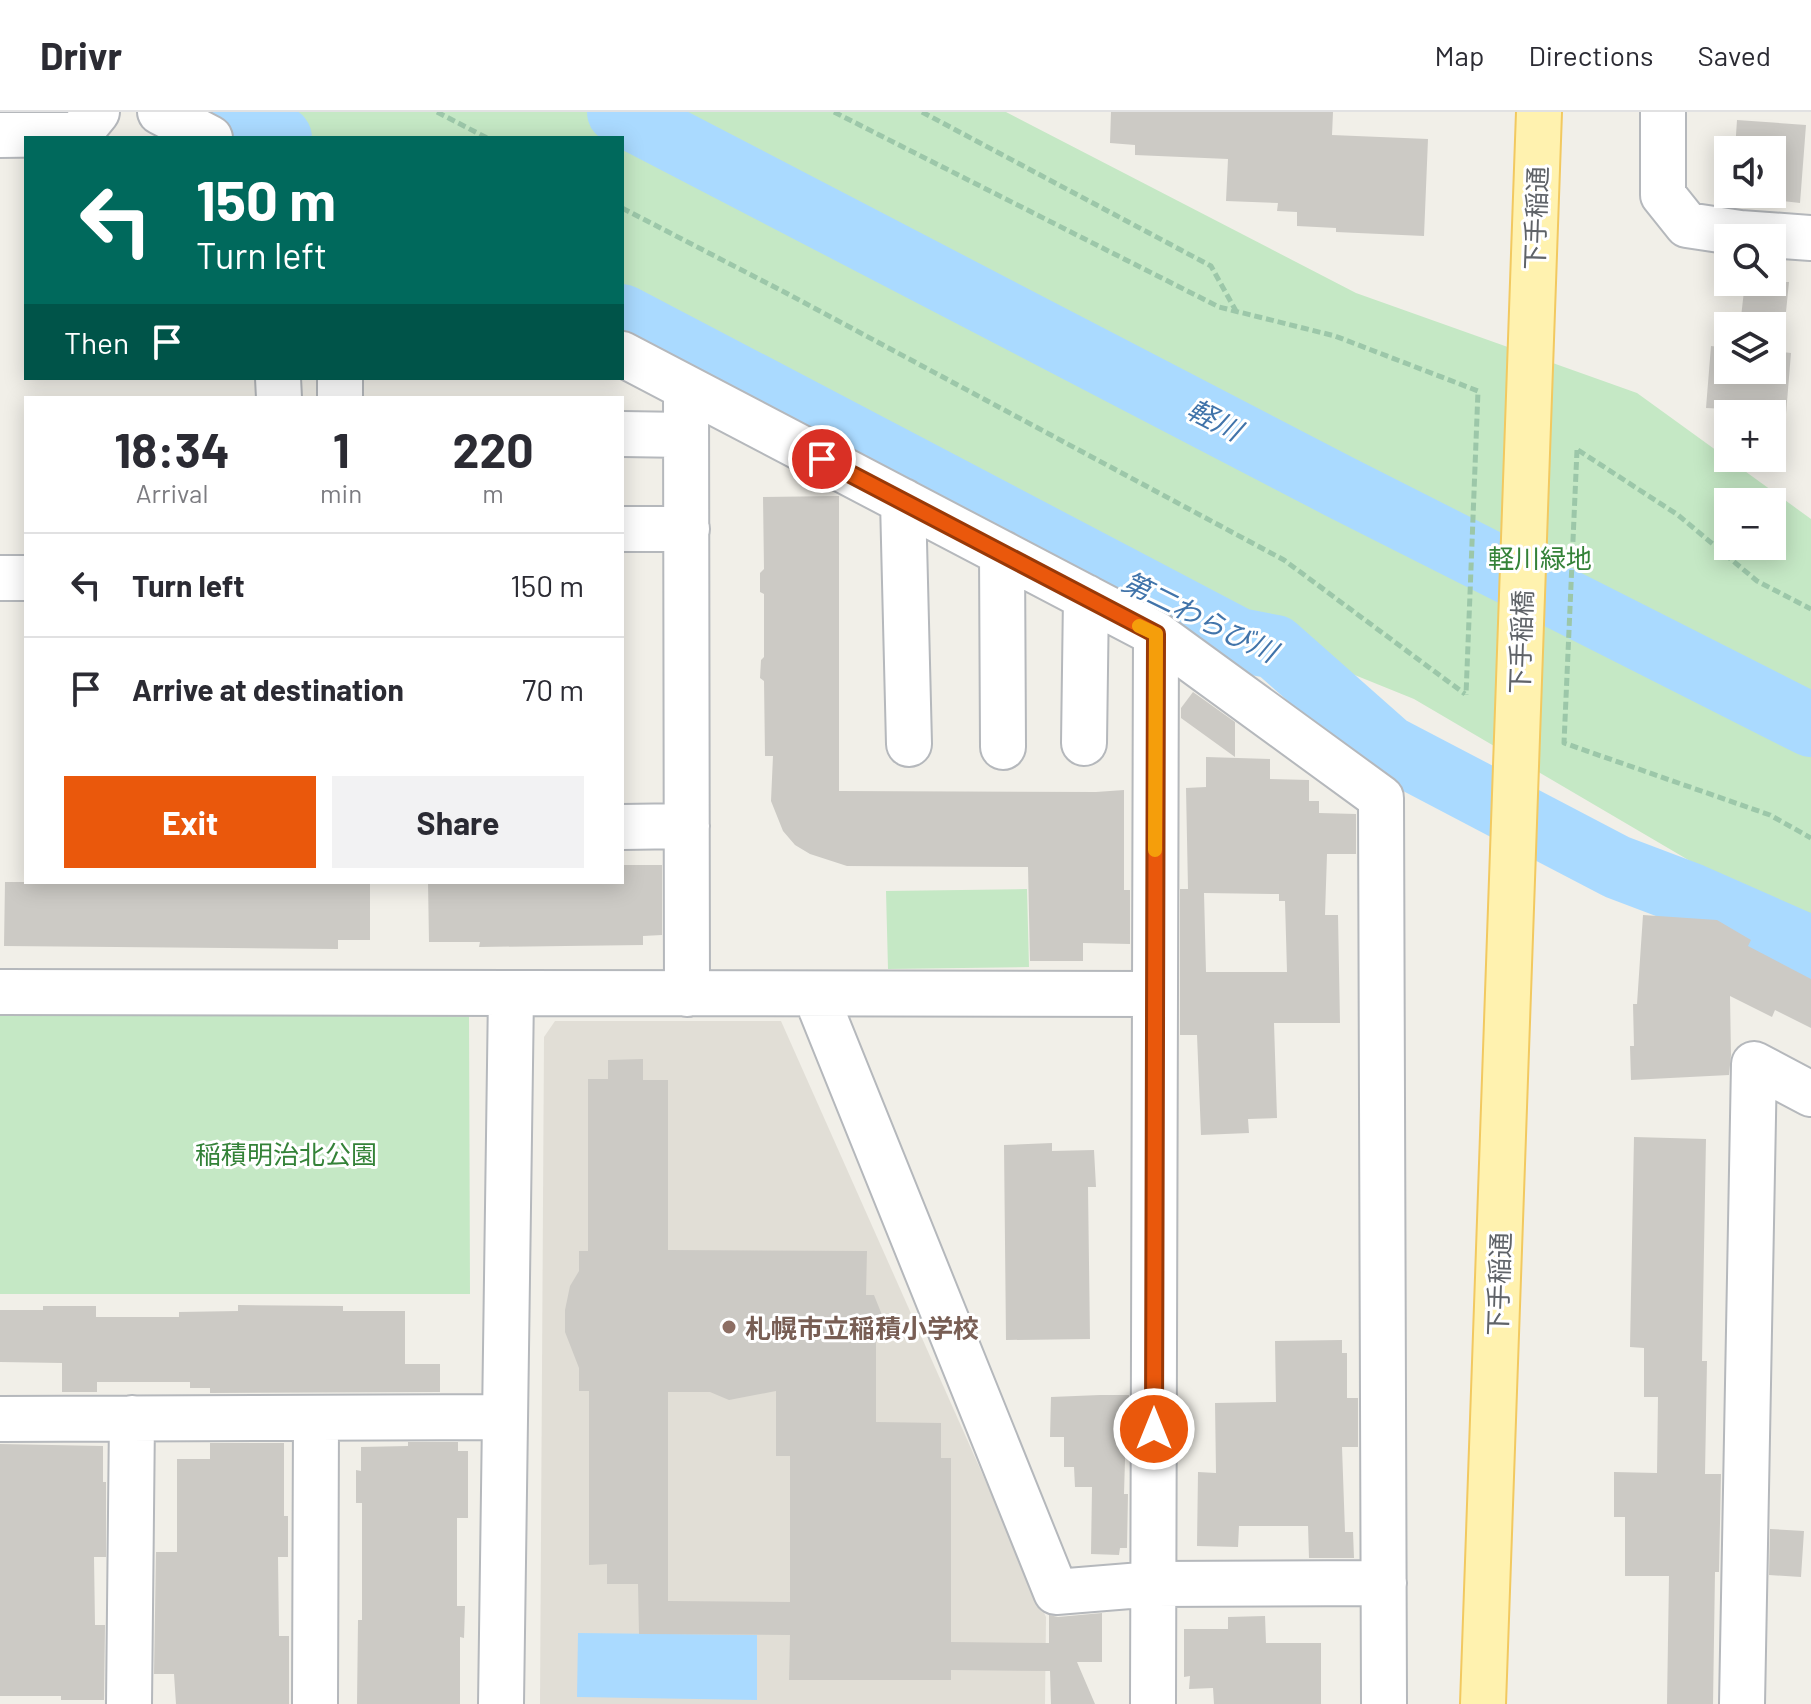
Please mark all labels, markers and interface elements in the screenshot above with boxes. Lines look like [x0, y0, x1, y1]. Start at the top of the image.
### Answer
text: Drivr [40, 32, 122, 78]
text: Map [1435, 38, 1484, 72]
text: Directions [1528, 38, 1654, 72]
text: Saved [1698, 38, 1771, 72]
map controls [1714, 136, 1786, 560]
button: sound [1714, 136, 1786, 208]
text: 150 m [196, 165, 336, 232]
street label: 下手稲通 [1518, 165, 1552, 271]
icon: left [64, 168, 168, 272]
button: search [1714, 224, 1786, 296]
text: Turn left [196, 233, 327, 276]
button: layers [1714, 312, 1786, 384]
icon: arrive [145, 320, 189, 364]
text: Then [64, 324, 129, 360]
water label: 軽川 [1182, 391, 1250, 448]
button: + [1714, 400, 1786, 472]
text: 18:34 [114, 420, 230, 478]
text: 1 [333, 420, 350, 478]
text: 220 [453, 420, 534, 478]
pin [788, 425, 856, 493]
icon: arrive [800, 437, 844, 481]
text: Arrival [136, 477, 208, 508]
text: min [320, 477, 362, 508]
text: m [482, 477, 504, 508]
button: − [1714, 488, 1786, 560]
park label: 軽川緑地 [1488, 542, 1592, 573]
icon: left [64, 563, 108, 607]
water label: 第二わらび川 [1117, 564, 1286, 669]
text: Turn left [132, 567, 245, 603]
text: 150 m [510, 567, 584, 603]
street label: 下手稲橋 [1503, 589, 1537, 695]
icon: arrive [64, 667, 108, 711]
text: Arrive at destination [132, 671, 404, 707]
text: 70 m [522, 671, 584, 707]
button: Exit [64, 776, 316, 868]
button: Share [332, 776, 584, 868]
park label: 稲積明治北公園 [195, 1138, 377, 1169]
street label: 下手稲通 [1481, 1231, 1515, 1337]
place label: 札幌市立稲積小学校 [745, 1312, 979, 1343]
marker: 札幌市立稲積小学校 [720, 1318, 738, 1336]
position arrow [1112, 1387, 1196, 1471]

